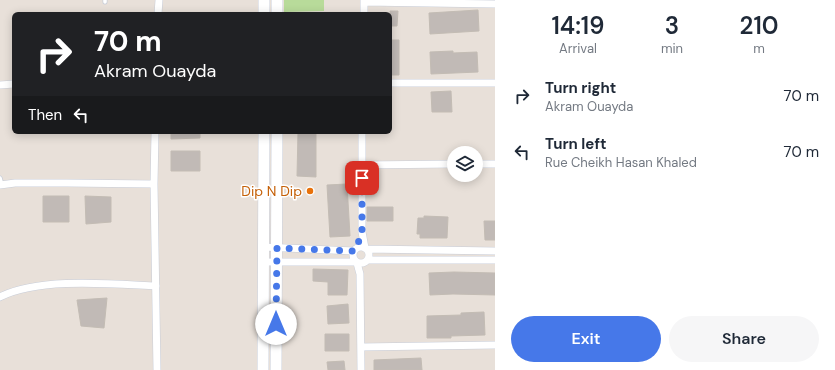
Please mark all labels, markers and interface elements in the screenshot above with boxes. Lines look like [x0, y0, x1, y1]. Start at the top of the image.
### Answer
text: 14:19 [551, 10, 604, 41]
text: 3 [665, 10, 679, 41]
text: 210 [740, 10, 778, 41]
text: 70 m [94, 23, 162, 60]
icon: right [28, 28, 80, 80]
text: Arrival [559, 40, 597, 57]
text: min [661, 40, 683, 57]
text: m [753, 40, 765, 57]
text: Akram Ouayda [94, 59, 216, 83]
text: Turn right [545, 78, 616, 98]
icon: right [511, 85, 533, 107]
text: 70 m [784, 86, 819, 106]
text: Akram Ouayda [545, 98, 633, 115]
icon: left [70, 104, 92, 126]
text: Then [28, 105, 62, 125]
text: Turn left [545, 134, 606, 154]
icon: left [511, 141, 533, 163]
text: 70 m [784, 142, 819, 162]
map controls [447, 146, 483, 182]
button: layers [447, 146, 483, 182]
text: Rue Cheikh Hasan Khaled [545, 154, 697, 171]
pin [345, 161, 379, 195]
icon: arrive [351, 167, 373, 189]
place label: Dip N Dip [241, 182, 302, 200]
marker: Dip N Dip [305, 186, 315, 196]
position arrow [255, 303, 297, 345]
button: Exit [511, 316, 661, 362]
button: Share [669, 316, 819, 362]

